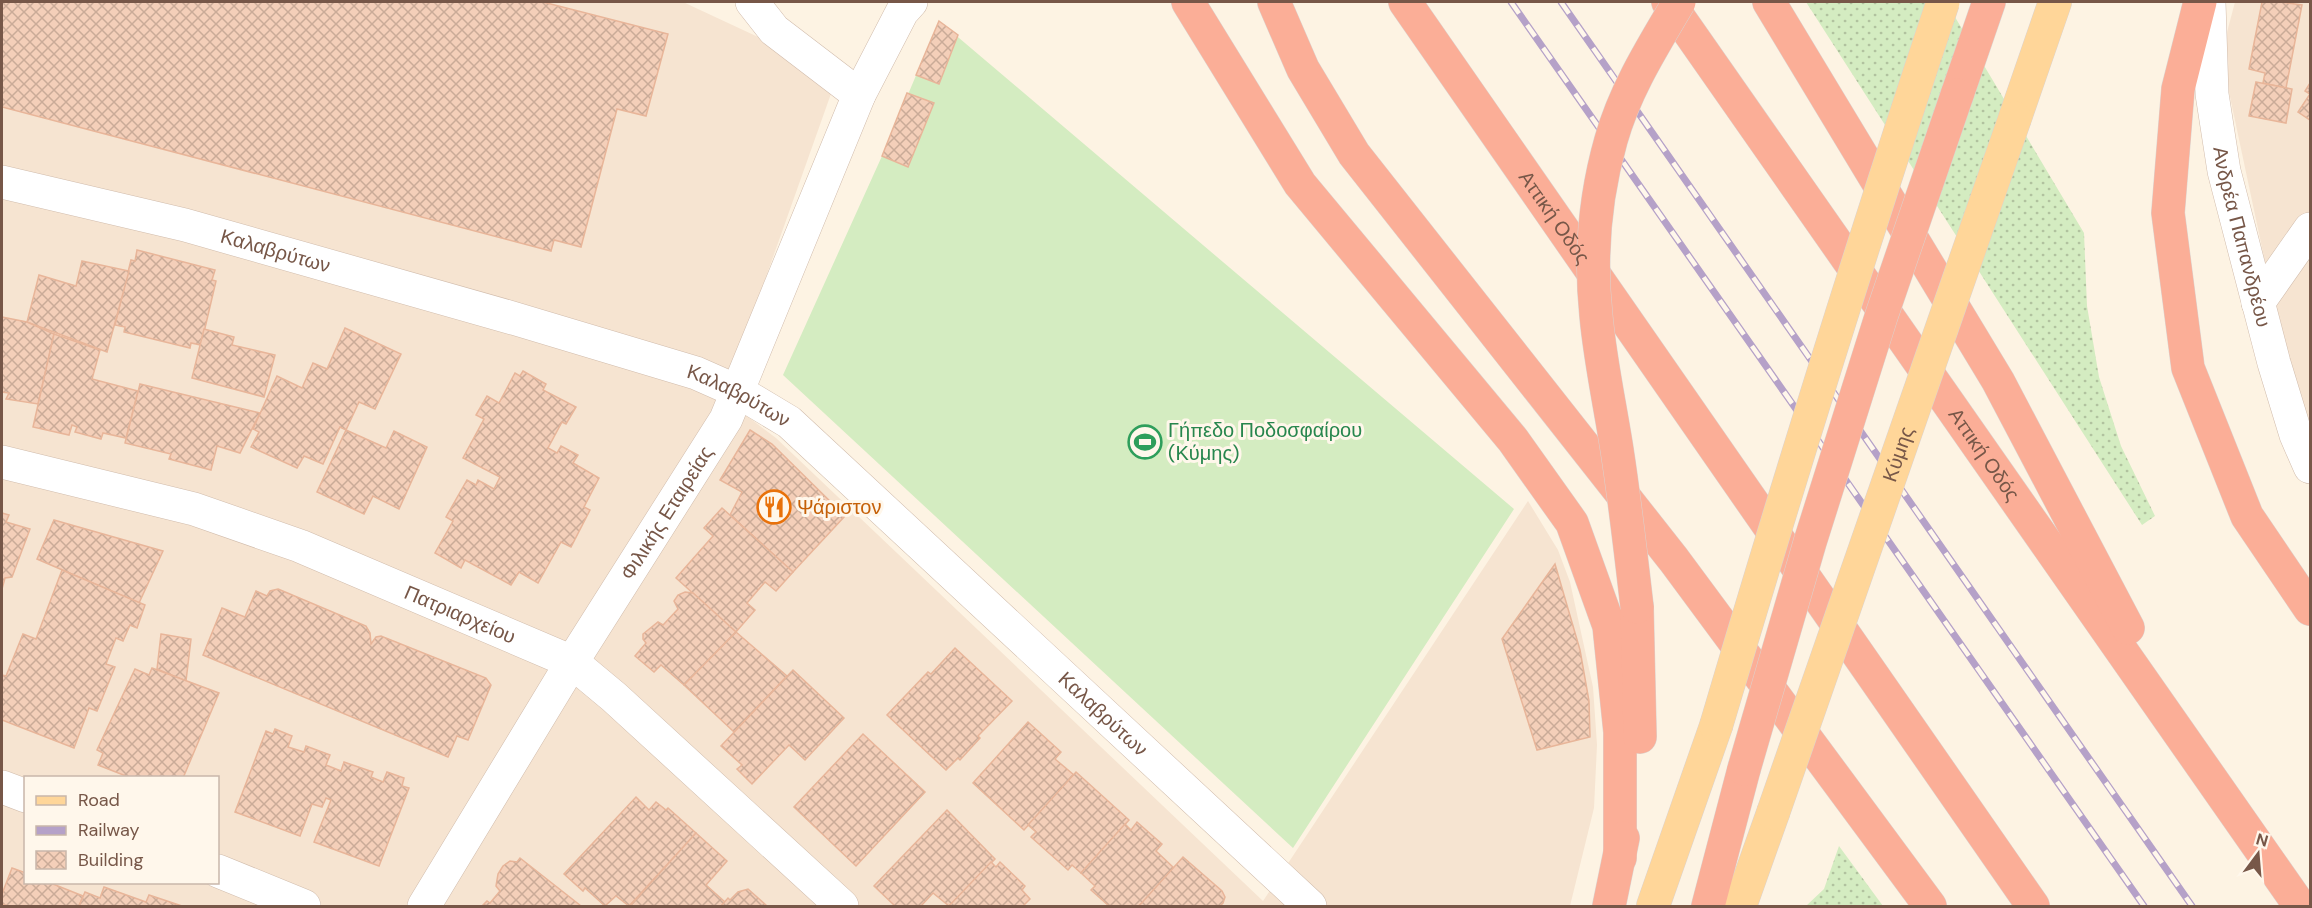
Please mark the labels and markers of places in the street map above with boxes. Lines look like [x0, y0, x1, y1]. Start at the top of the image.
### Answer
place label: Γήπεδο Ποδοσφαίρου (Κύμης) [1168, 417, 1362, 466]
sports icon: Γήπεδο Ποδοσφαίρου (Κύμης) [1127, 424, 1163, 460]
restaurant icon: Ψάριστον [756, 489, 792, 525]
place label: Ψάριστον [797, 494, 881, 520]

